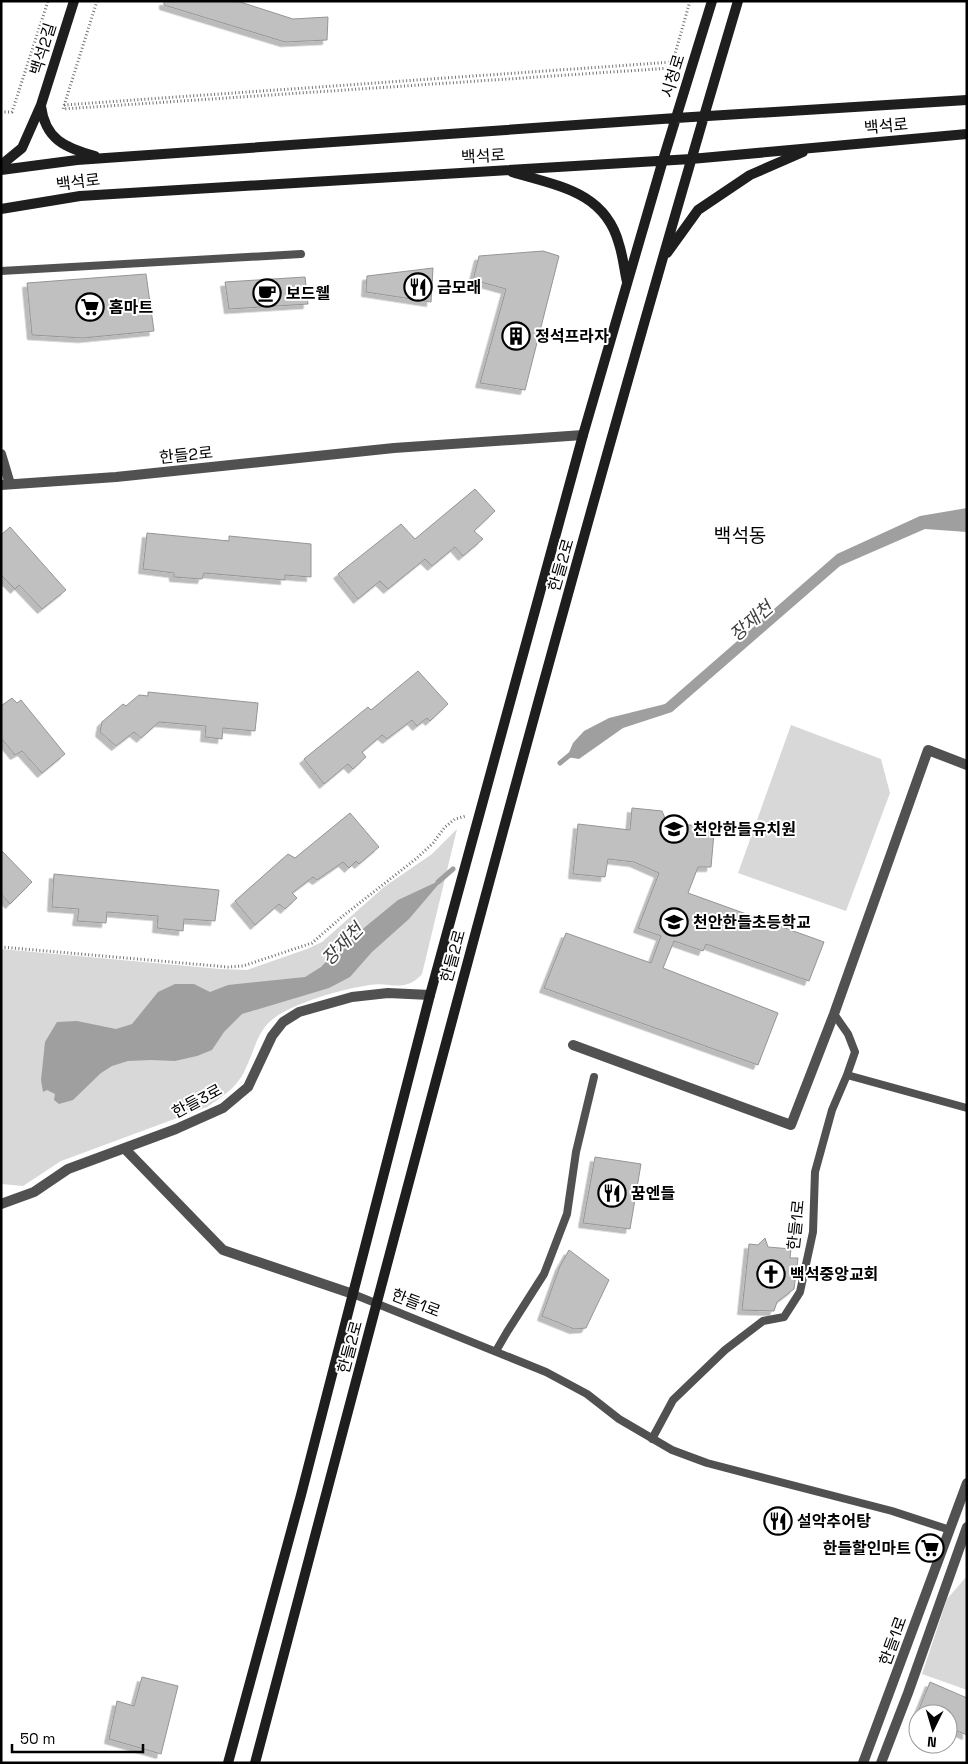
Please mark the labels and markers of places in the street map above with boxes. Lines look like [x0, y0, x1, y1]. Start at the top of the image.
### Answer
restaurant icon: 금모래 [403, 272, 433, 302]
place label: 금모래 [437, 277, 481, 298]
cafe icon: 보드웰 [252, 278, 282, 308]
place label: 보드웰 [286, 283, 330, 304]
supermarket icon: 홈마트 [75, 292, 105, 322]
place label: 홈마트 [109, 297, 153, 318]
building icon: 정석프라자 [501, 321, 531, 351]
place label: 정석프라자 [535, 326, 609, 347]
school or university icon: 천안한들유치원 [659, 814, 689, 844]
place label: 천안한들유치원 [693, 819, 796, 840]
school or university icon: 천안한들초등학교 [659, 907, 689, 937]
place label: 천안한들초등학교 [693, 912, 811, 933]
restaurant icon: 꿈엔들 [597, 1178, 627, 1208]
place label: 꿈엔들 [631, 1183, 675, 1204]
church icon: 백석중앙교회 [756, 1259, 786, 1289]
place label: 백석중앙교회 [790, 1264, 878, 1285]
restaurant icon: 설악추어탕 [763, 1506, 793, 1536]
place label: 설악추어탕 [797, 1511, 871, 1532]
supermarket icon: 한들할인마트 [915, 1533, 945, 1563]
place label: 한들할인마트 [823, 1538, 911, 1559]

